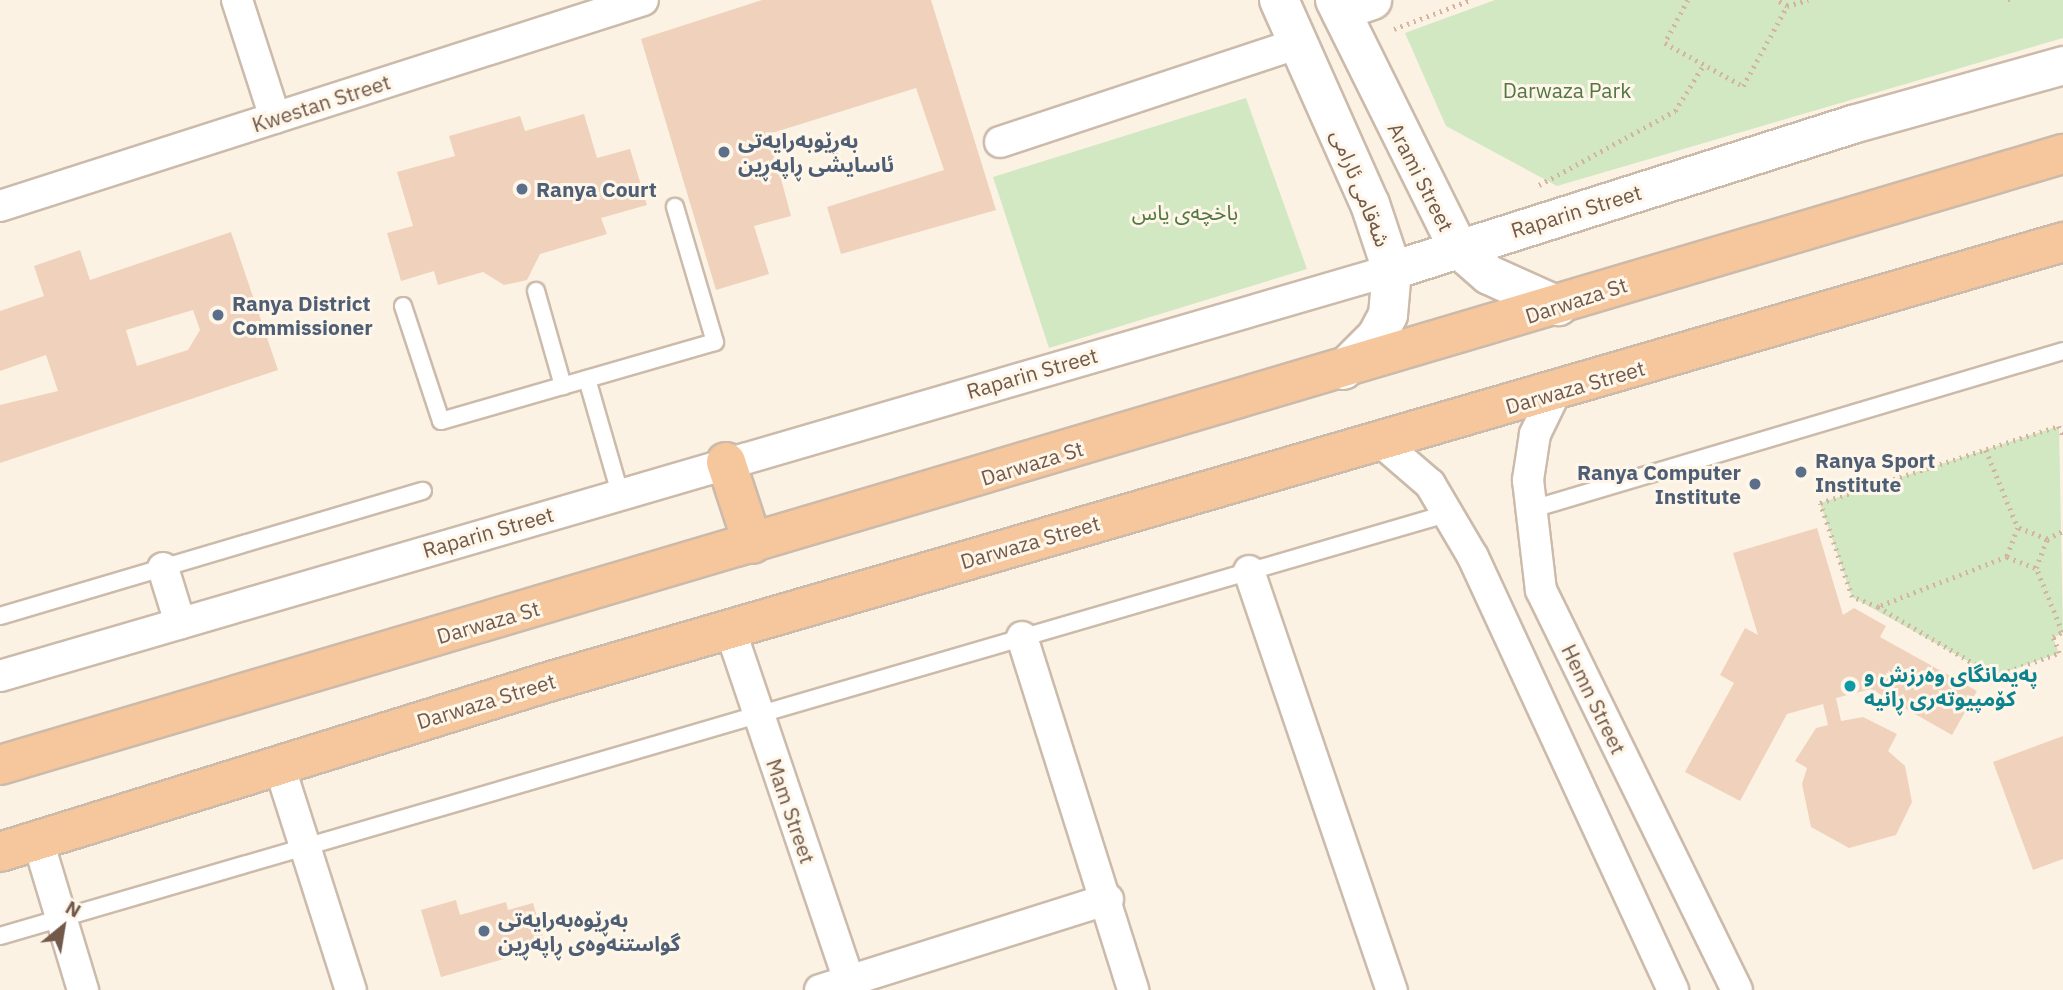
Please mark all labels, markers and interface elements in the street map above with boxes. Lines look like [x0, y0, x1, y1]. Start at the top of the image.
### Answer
street label: Kwestan Street [249, 69, 393, 137]
park label: Darwaza Park [1503, 77, 1631, 103]
street label: Arami Street [1383, 119, 1459, 235]
street label: شەقامی ئارامی [1326, 126, 1396, 250]
place label: بەڕێوبەرایەتی ئاسایشی ڕاپەڕین [738, 127, 894, 177]
marker: بەڕێوبەرایەتی ئاسایشی ڕاپەڕین [716, 144, 732, 160]
place label: Ranya Court [536, 176, 657, 202]
street label: Raparin Street [1508, 179, 1644, 243]
marker: Ranya Court [514, 181, 530, 197]
park label: باخچەی یاس [1132, 199, 1238, 225]
street label: Darwaza St [1522, 272, 1630, 328]
place label: Ranya District Commissioner [232, 290, 373, 340]
marker: Ranya District Commissioner [210, 307, 226, 323]
street label: Raparin Street [964, 342, 1100, 404]
street label: Darwaza Street [1502, 355, 1648, 419]
street label: Darwaza St [978, 435, 1086, 491]
place label: Ranya Sport Institute [1815, 447, 1935, 497]
place label: Ranya Computer Institute [1577, 459, 1741, 509]
marker: Ranya Sport Institute [1793, 464, 1809, 480]
marker: Ranya Computer Institute [1747, 476, 1763, 492]
street label: Raparin Street [420, 501, 556, 563]
street label: Darwaza Street [957, 510, 1103, 574]
street label: Darwaza St [434, 595, 542, 649]
street label: Hemn Street [1557, 640, 1631, 758]
place label: پەیمانگای وەرزش و کۆمپیوتەری ڕانیە [1864, 661, 2038, 711]
street label: Darwaza Street [414, 668, 558, 734]
marker: پەیمانگای وەرزش و کۆمپیوتەری ڕانیە [1842, 678, 1858, 694]
street label: Mam Street [761, 755, 821, 867]
north arrow [28, 892, 98, 962]
text: N [62, 895, 85, 923]
place label: بەڕێوەبەرایەتی گواستنەوەی ڕاپەڕین [498, 906, 681, 956]
marker: بەڕێوەبەرایەتی گواستنەوەی ڕاپەڕین [476, 923, 492, 939]

